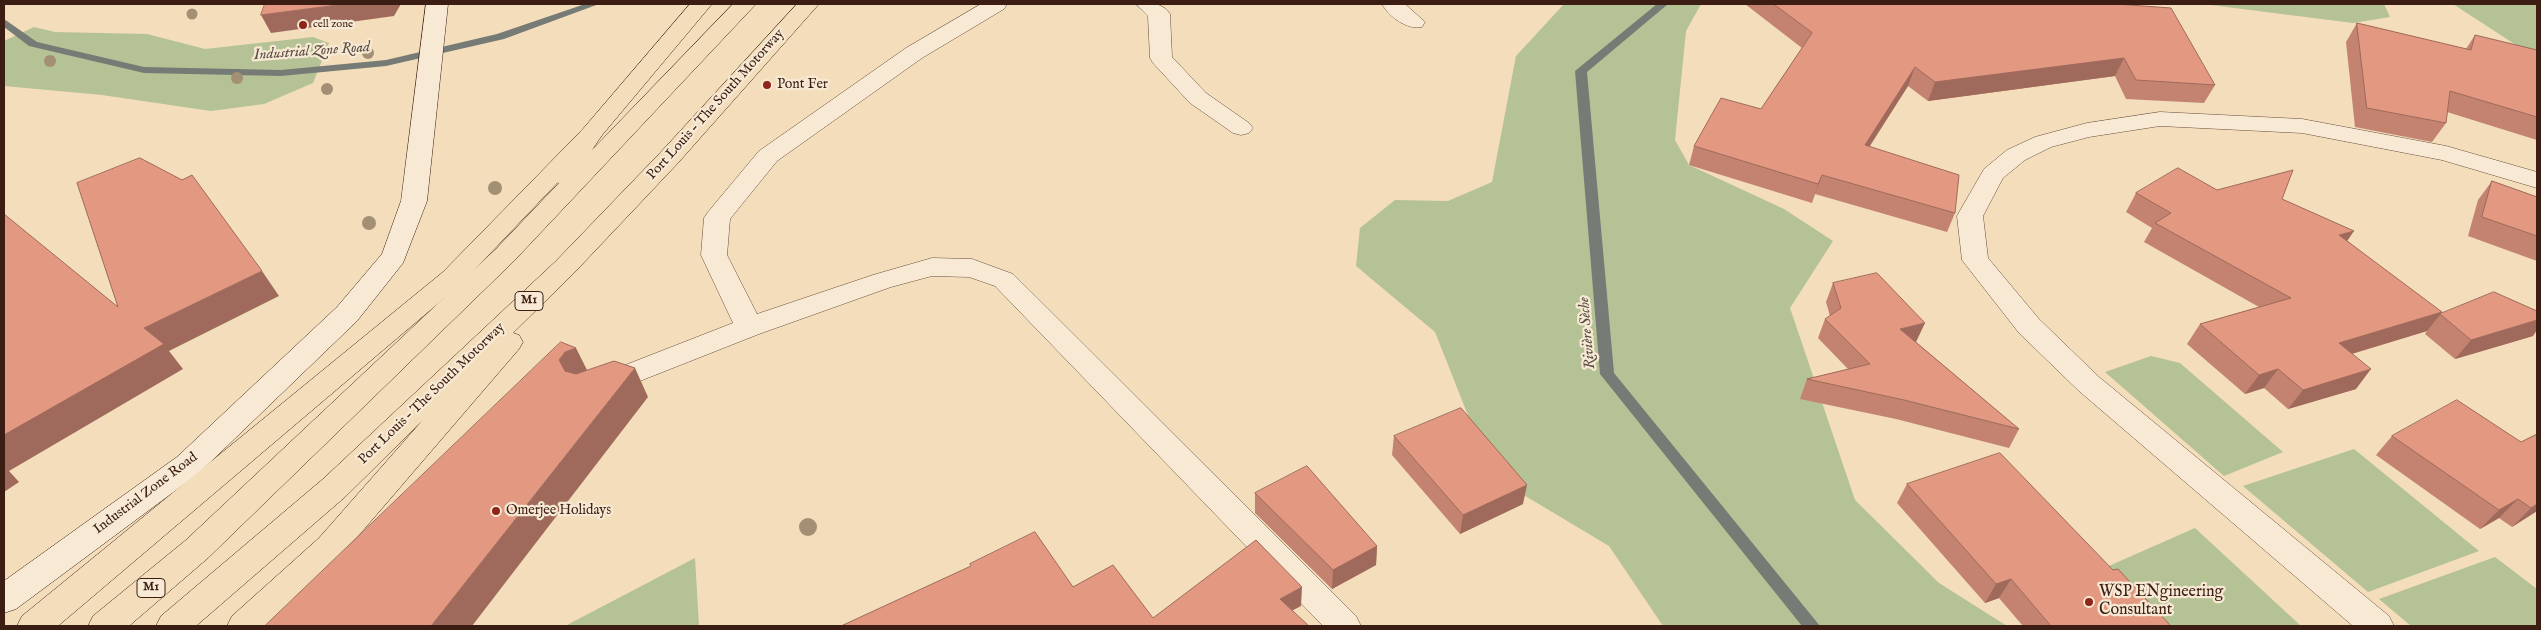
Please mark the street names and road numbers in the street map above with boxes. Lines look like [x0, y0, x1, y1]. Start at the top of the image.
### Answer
street label: Port Louis – The South Motorway [644, 26, 788, 184]
road number: M1 [515, 292, 543, 310]
street label: Port Louis – The South Motorway [355, 320, 509, 468]
street label: Industrial Zone Road [91, 449, 201, 539]
road number: M1 [137, 578, 165, 598]

